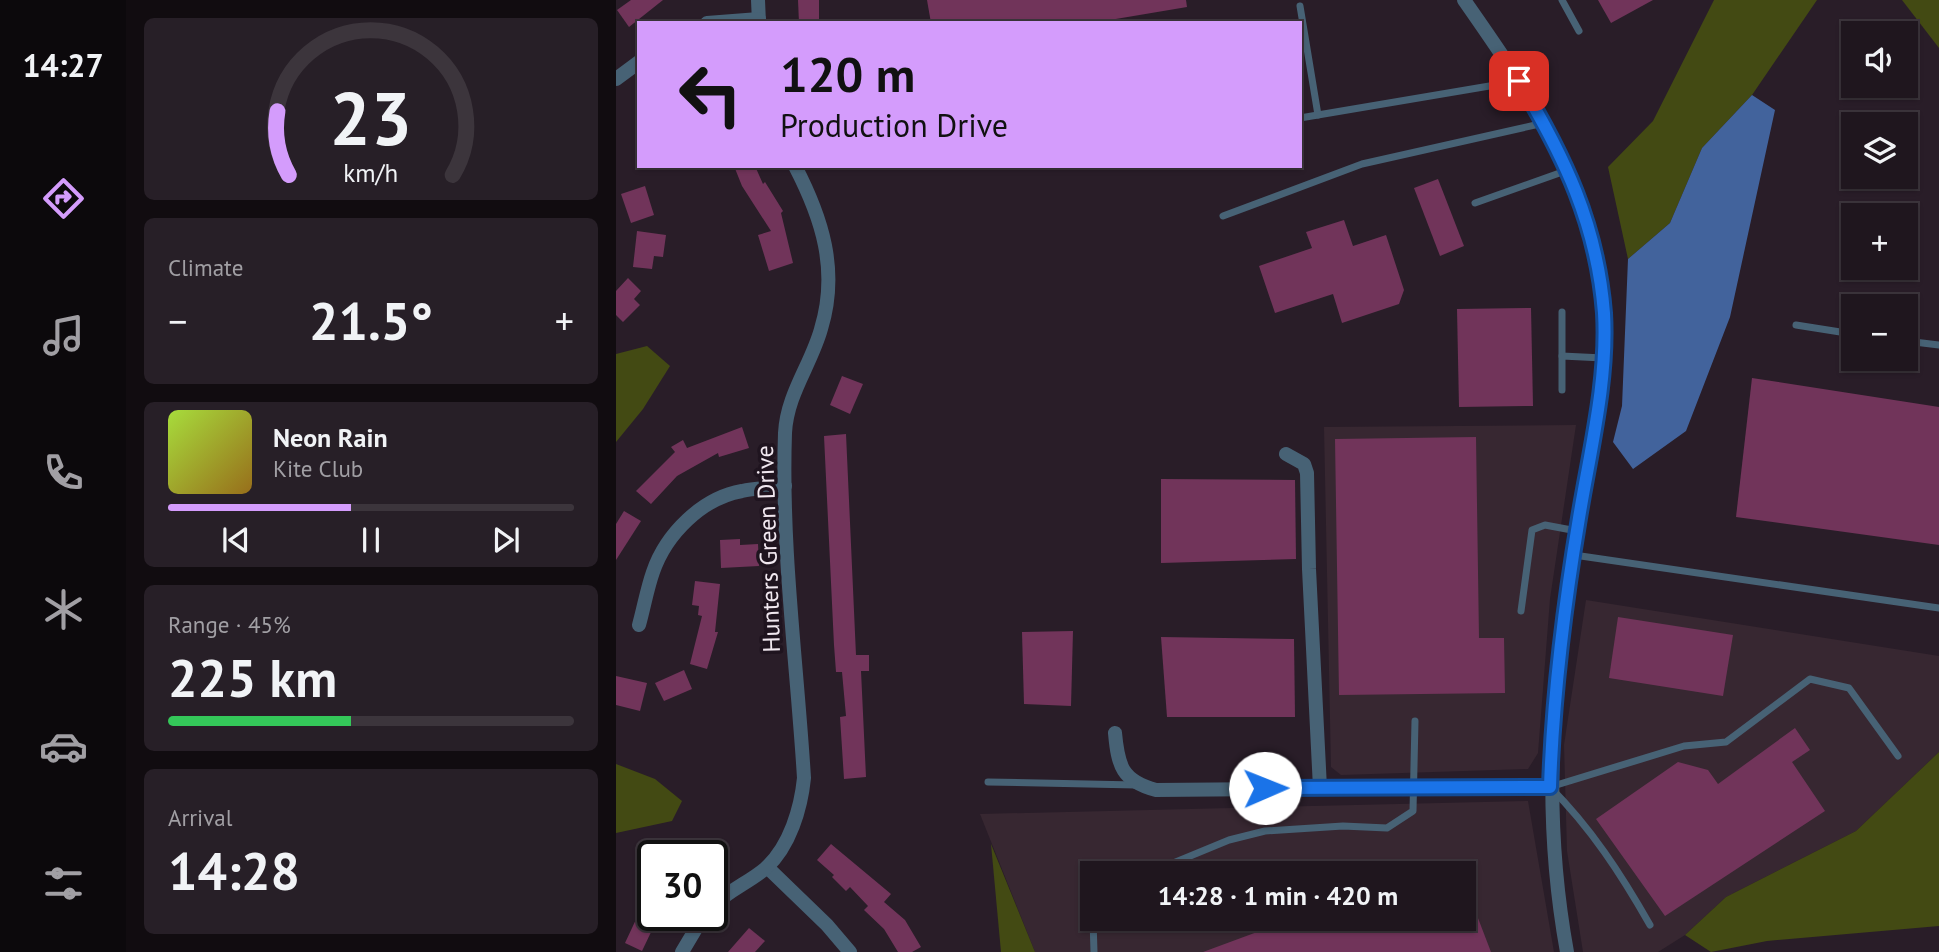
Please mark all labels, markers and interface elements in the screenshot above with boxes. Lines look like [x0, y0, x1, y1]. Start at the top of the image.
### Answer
map controls [1841, 21, 1918, 371]
button: sound [1841, 21, 1918, 98]
text: 120 m [780, 42, 915, 106]
text: 14:27 [22, 44, 104, 86]
icon: left [665, 49, 756, 140]
pin [1489, 51, 1549, 111]
icon: arrive [1500, 62, 1538, 100]
text: 23 [330, 71, 412, 165]
text: Production Drive [780, 104, 1008, 146]
button: layers [1841, 112, 1918, 189]
text: km/h [344, 157, 398, 189]
icon: directions [39, 174, 88, 223]
button: + [1841, 203, 1918, 280]
text: Climate [168, 253, 243, 282]
text: 21.5° [309, 287, 433, 354]
button: − [1841, 294, 1918, 371]
text: − [168, 296, 187, 345]
text: + [555, 296, 574, 345]
icon: music [39, 311, 88, 360]
text: Neon Rain [273, 421, 388, 454]
street label: Hunters Green Drive [749, 445, 787, 653]
icon: phone [39, 448, 88, 497]
text: Kite Club [273, 454, 363, 483]
icon: previous [217, 521, 255, 559]
icon: pause [352, 521, 390, 559]
icon: next [487, 521, 525, 559]
icon: climate [39, 585, 88, 634]
text: Range · 45% [168, 610, 291, 639]
text: 225 km [168, 644, 337, 711]
icon: car [39, 722, 88, 771]
position arrow [1228, 751, 1302, 825]
text: Arrival [168, 803, 232, 832]
text: 14:28 [168, 837, 300, 904]
speed limit sign: 30 [637, 840, 728, 931]
icon: filters [39, 859, 88, 908]
text: 14:28 · 1 min · 420 m [1158, 879, 1398, 912]

